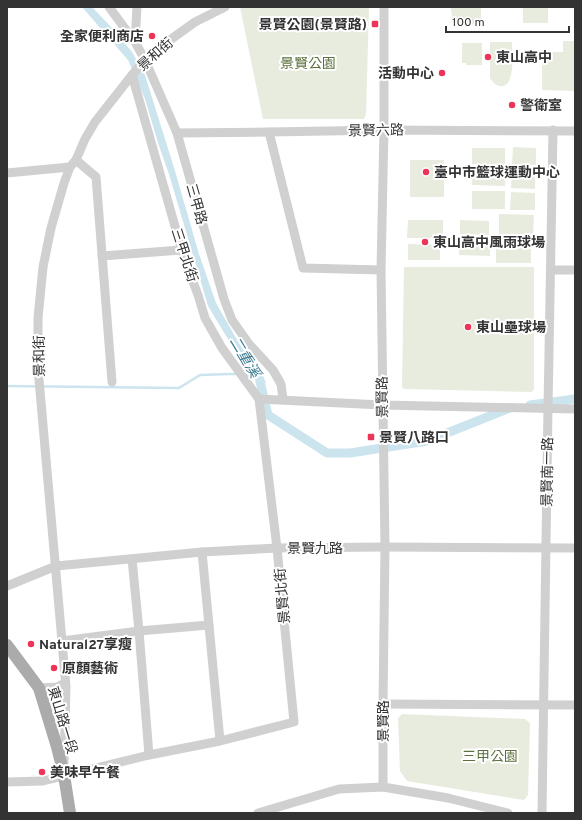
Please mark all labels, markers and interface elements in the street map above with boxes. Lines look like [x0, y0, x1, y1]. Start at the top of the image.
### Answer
scale bar [446, 8, 569, 34]
text: 100 m [452, 15, 485, 31]
place label: 景賢公園(景賢路) [259, 17, 367, 34]
marker: 景賢公園(景賢路) [370, 19, 380, 29]
place label: 全家便利商店 [60, 28, 144, 46]
marker: 全家便利商店 [147, 31, 157, 41]
street label: 景和街 [135, 35, 177, 75]
place label: 東山高中 [496, 50, 552, 67]
marker: 東山高中 [483, 52, 493, 62]
park label: 景賢公園 [280, 56, 336, 73]
place label: 活動中心 [378, 65, 434, 83]
marker: 活動中心 [437, 68, 447, 78]
place label: 警衛室 [520, 97, 562, 115]
marker: 警衛室 [507, 100, 517, 110]
street label: 景賢六路 [348, 123, 404, 140]
place label: 臺中市籃球運動中心 [434, 164, 560, 182]
marker: 臺中市籃球運動中心 [421, 167, 431, 177]
street label: 三甲路 [182, 182, 210, 227]
street label: 三甲北街 [167, 226, 201, 285]
place label: 東山高中風雨球場 [433, 235, 545, 252]
marker: 東山高中風雨球場 [420, 237, 430, 247]
place label: 東山壘球場 [476, 320, 546, 337]
marker: 東山壘球場 [463, 322, 473, 332]
water label: 二重溪 [224, 334, 264, 384]
street label: 景和街 [32, 335, 49, 377]
street label: 景賢路 [375, 376, 392, 418]
place label: 景賢八路口 [379, 430, 449, 447]
marker: 景賢八路口 [366, 432, 376, 442]
street label: 景賢南一路 [539, 437, 558, 507]
street label: 景賢九路 [287, 541, 343, 558]
street label: 景賢北街 [272, 567, 294, 625]
place label: Natural27享瘦 [39, 636, 132, 654]
marker: Natural27享瘦 [26, 639, 36, 649]
place label: 原顏藝術 [62, 660, 118, 678]
marker: 原顏藝術 [49, 663, 59, 673]
street label: 東山路一段 [43, 684, 80, 756]
street label: 景賢路 [376, 700, 393, 742]
park label: 三甲公園 [462, 749, 518, 766]
place label: 美味早午餐 [50, 765, 120, 782]
marker: 美味早午餐 [37, 767, 47, 777]

